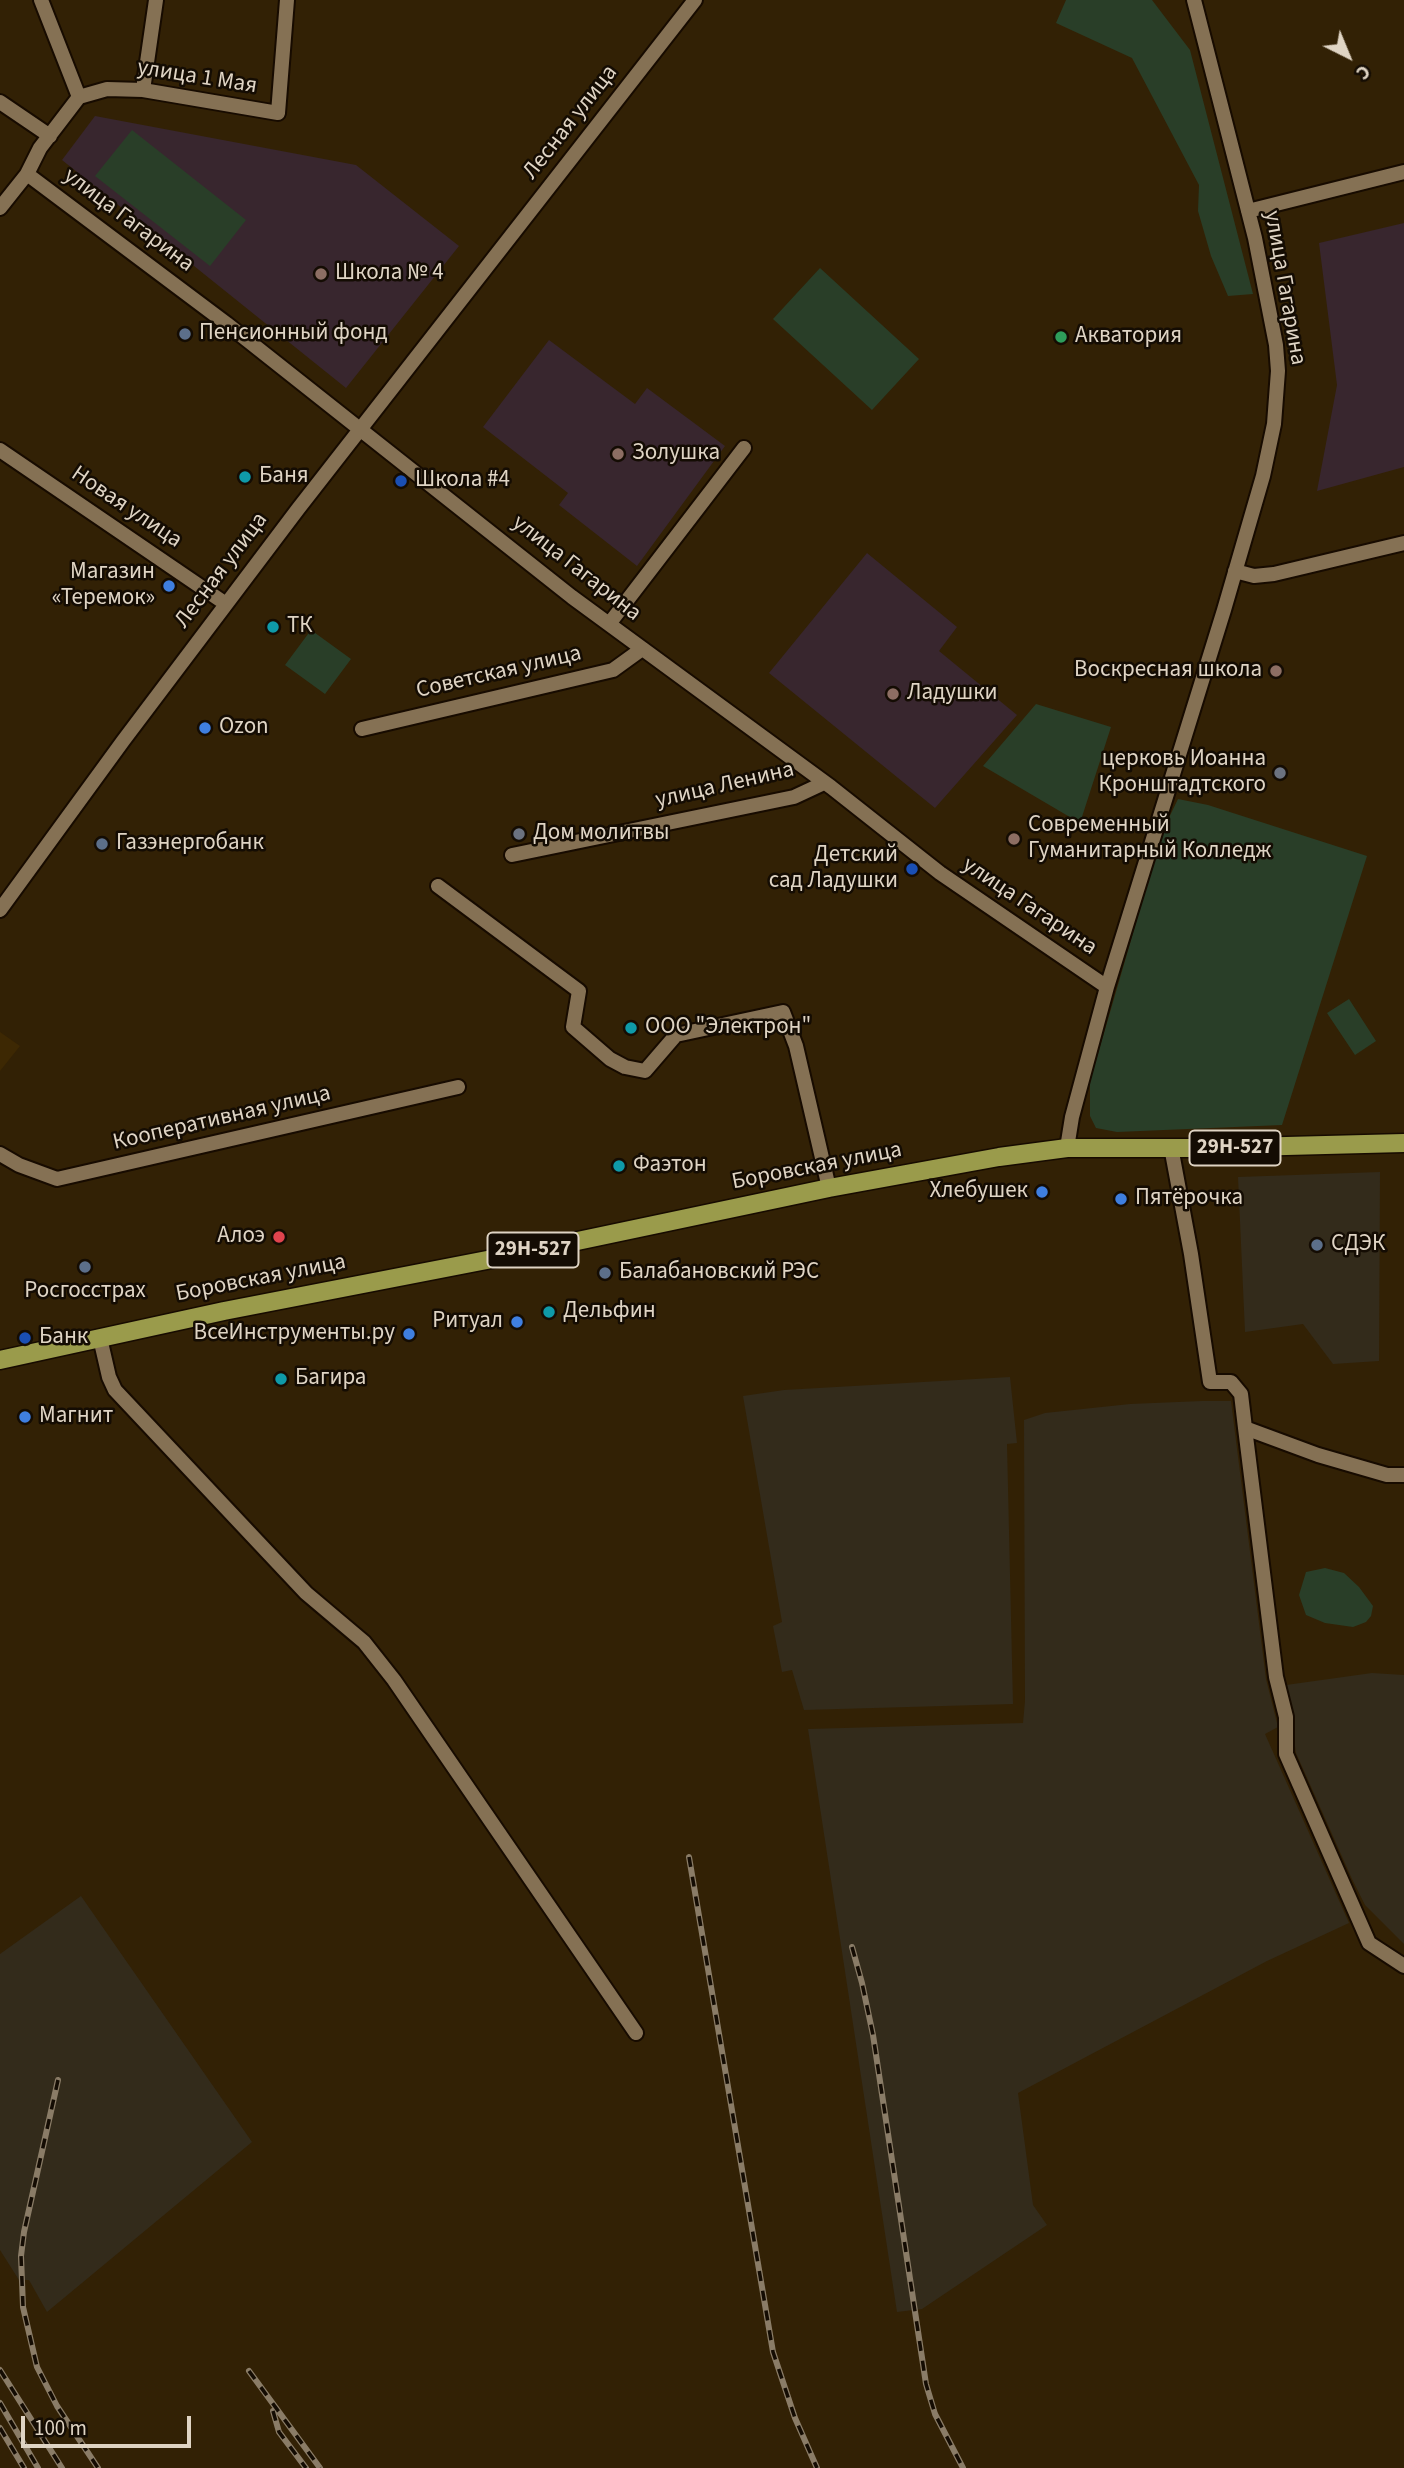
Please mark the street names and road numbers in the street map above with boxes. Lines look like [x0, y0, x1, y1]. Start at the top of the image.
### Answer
street label: улица 1 Мая [135, 55, 259, 101]
street label: Лесная улица [518, 60, 624, 186]
street label: улица Гагарина [57, 163, 199, 279]
street label: улица Гагарина [1257, 209, 1311, 367]
street label: Новая улица [65, 461, 187, 555]
street label: Лесная улица [170, 508, 274, 634]
street label: улица Гагарина [506, 510, 646, 628]
street label: Советская улица [414, 641, 584, 705]
street label: улица Ленина [653, 757, 797, 815]
street label: улица Гагарина [956, 852, 1102, 962]
street label: Кооперативная улица [111, 1081, 333, 1157]
road number: 29Н-527 [1190, 1130, 1280, 1166]
street label: Боровская улица [730, 1137, 904, 1197]
road number: 29Н-527 [488, 1232, 578, 1268]
street label: Боровская улица [174, 1249, 348, 1309]

